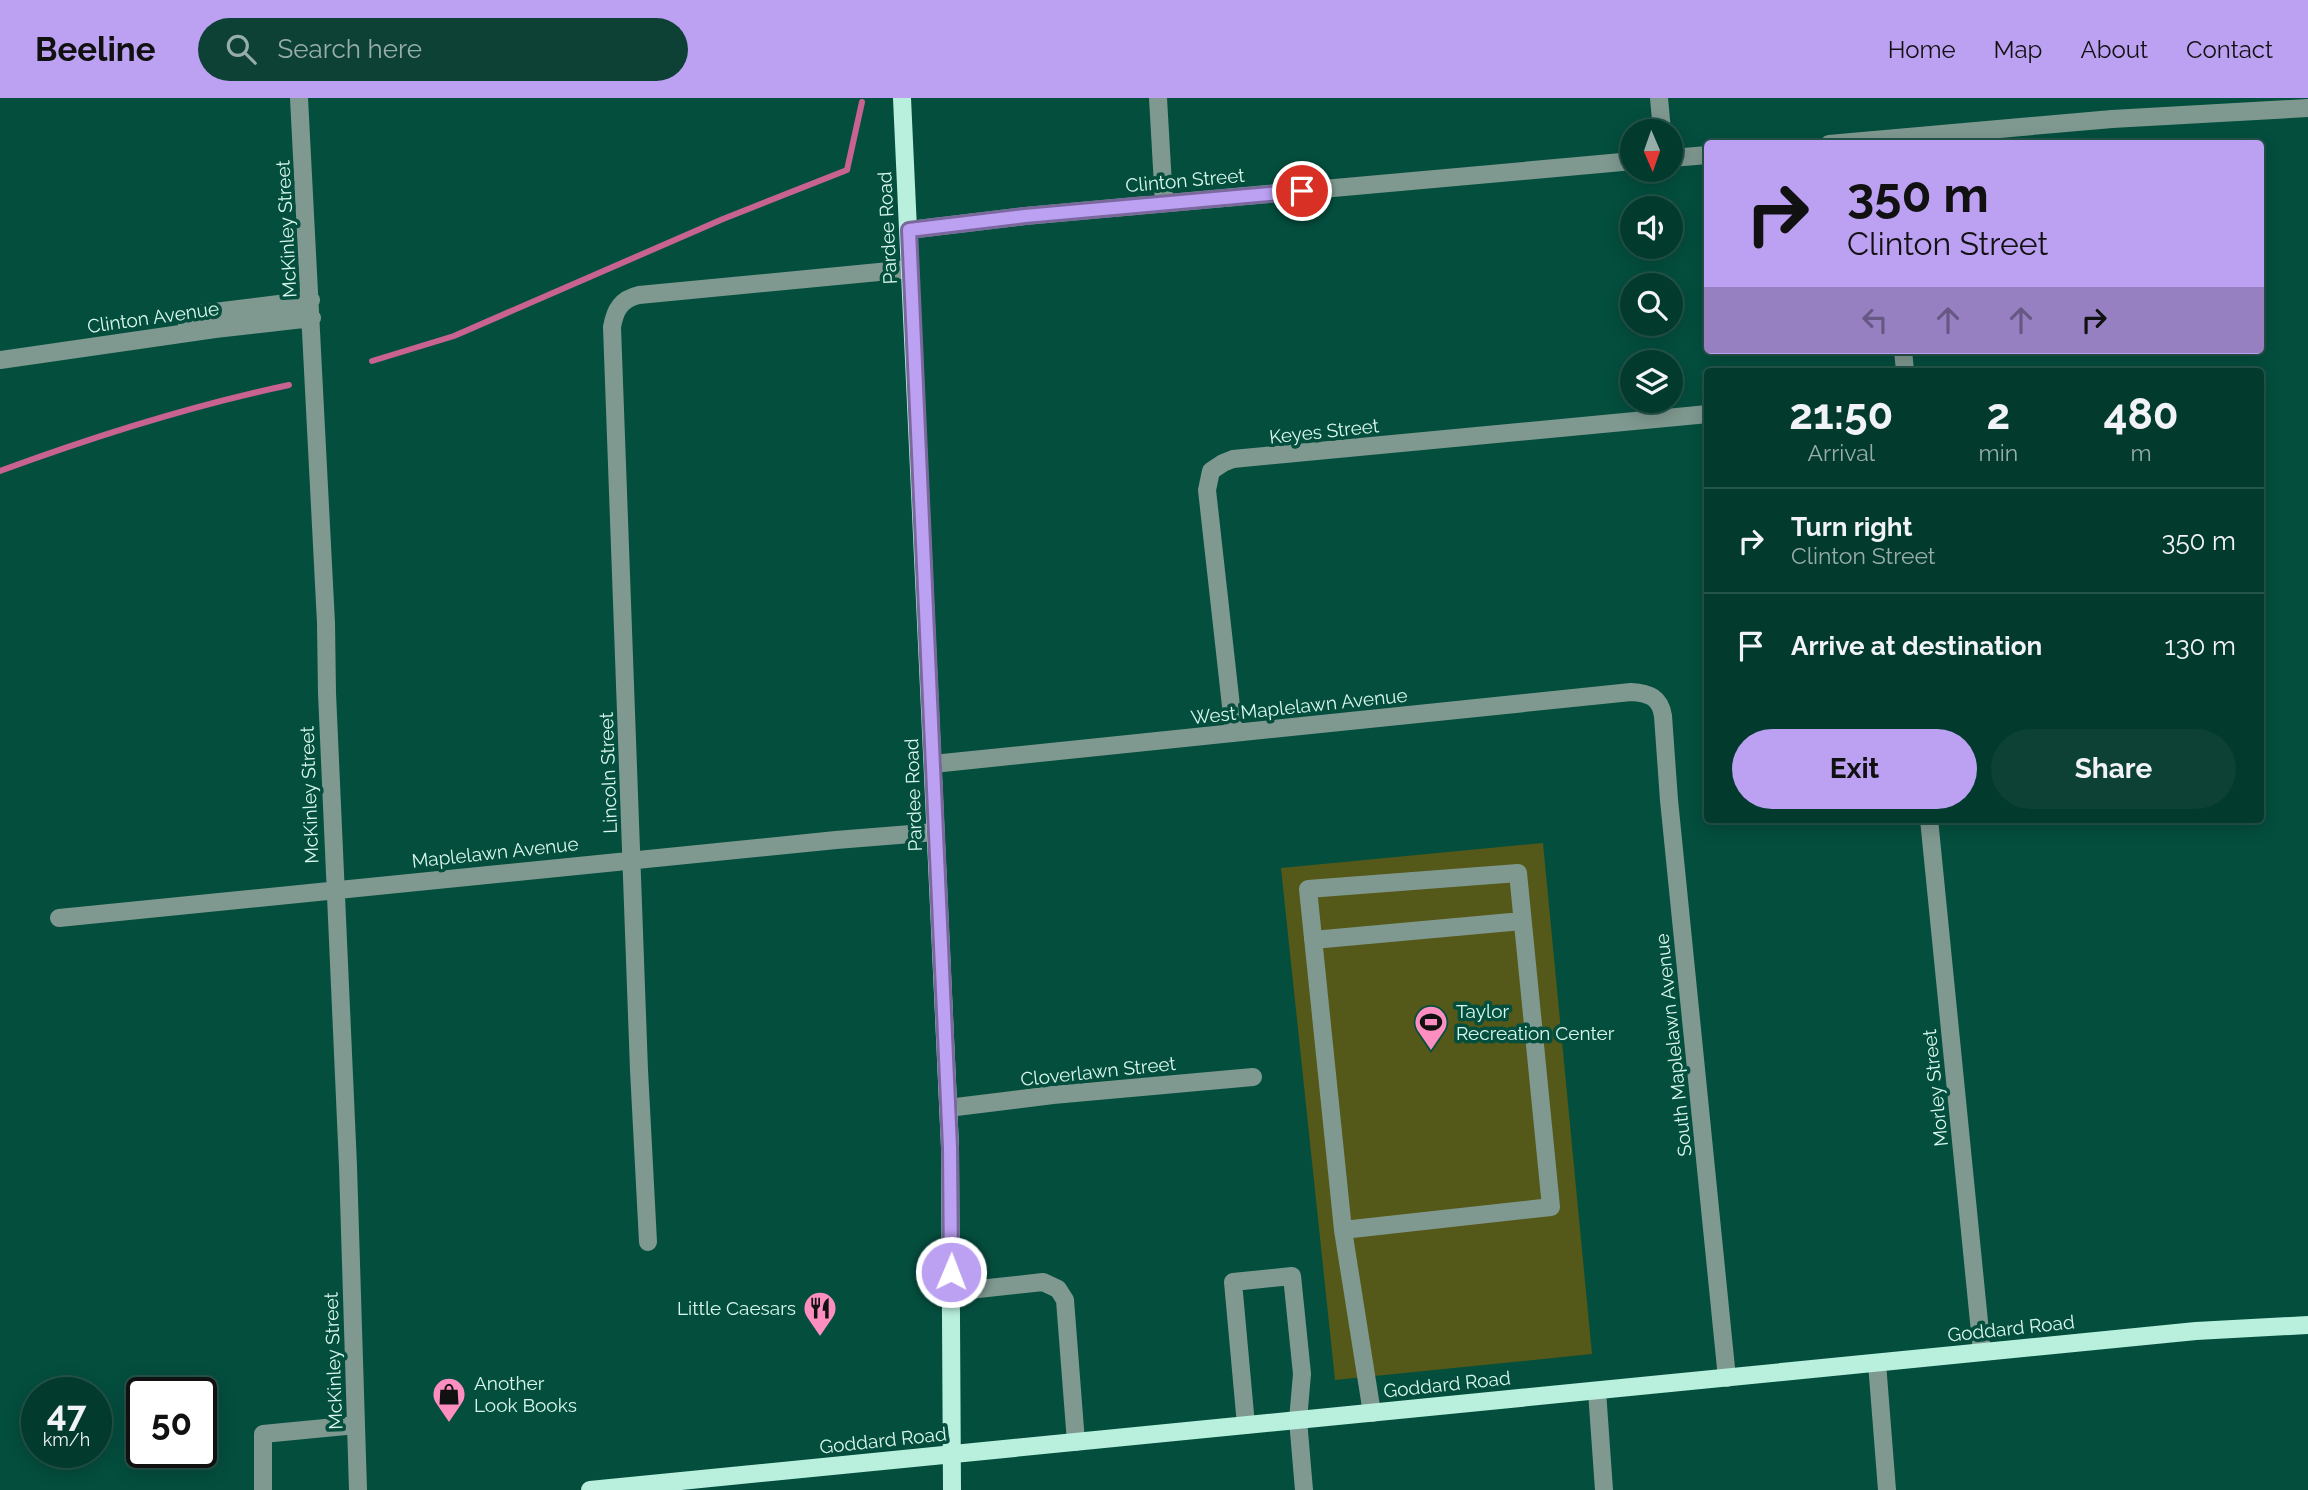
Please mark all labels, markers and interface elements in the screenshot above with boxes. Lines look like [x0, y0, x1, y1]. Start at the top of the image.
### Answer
search box [198, 18, 688, 81]
text: Beeline [35, 30, 156, 69]
icon: search [222, 30, 260, 68]
text: Search here [278, 34, 422, 64]
text: Home [1888, 35, 1956, 64]
text: Map [1994, 35, 2042, 64]
text: About [2080, 35, 2148, 64]
text: Contact [2186, 35, 2273, 64]
north arrow [1620, 119, 1684, 182]
map controls [1620, 119, 1683, 413]
street label: McKinley Street [271, 159, 301, 298]
pin [1272, 161, 1332, 221]
street label: Clinton Street [1125, 164, 1246, 196]
text: 350 m [1847, 166, 1989, 223]
icon: right [1732, 168, 1823, 259]
street label: Pardee Road [873, 171, 901, 285]
icon: arrive [1283, 172, 1321, 210]
button: sound [1620, 196, 1683, 259]
text: Clinton Street [1847, 225, 2048, 262]
button: search [1620, 273, 1683, 336]
street label: Clinton Avenue [86, 297, 220, 337]
icon: left [1856, 301, 1894, 339]
icon: ahead [1929, 301, 1967, 339]
icon: ahead [2002, 301, 2040, 339]
icon: right [2075, 301, 2113, 339]
button: layers [1620, 350, 1683, 413]
text: 21:50 [1789, 390, 1893, 439]
text: 2 [1986, 390, 2010, 439]
text: 480 [2103, 390, 2179, 439]
street label: Keyes Street [1268, 414, 1381, 448]
text: Arrival [1808, 439, 1875, 466]
text: min [1979, 439, 2018, 466]
text: m [2130, 439, 2152, 466]
text: Turn right [1791, 512, 1912, 542]
icon: right [1732, 522, 1770, 560]
text: 350 m [2162, 526, 2236, 556]
text: Clinton Street [1791, 542, 1936, 569]
icon: arrive [1732, 627, 1770, 665]
text: Arrive at destination [1791, 631, 2042, 661]
text: 130 m [2165, 631, 2236, 661]
street label: West Maplelawn Avenue [1190, 684, 1408, 728]
street label: Lincoln Street [595, 711, 621, 834]
street label: McKinley Street [296, 725, 322, 864]
button: Exit [1732, 729, 1977, 809]
button: Share [1991, 729, 2236, 809]
street label: Pardee Road [900, 738, 926, 852]
street label: Maplelawn Avenue [410, 832, 580, 872]
street label: South Maplelawn Avenue [1650, 932, 1696, 1158]
place label: Taylor Recreation Center [1456, 1000, 1615, 1044]
sports icon: Taylor Recreation Center [1412, 1003, 1450, 1052]
street label: Morley Street [1918, 1028, 1952, 1148]
street label: Cloverlawn Street [1019, 1052, 1177, 1090]
position arrow [914, 1235, 988, 1309]
restaurant icon: Little Caesars [801, 1289, 839, 1338]
street label: McKinley Street [320, 1291, 346, 1430]
place label: Little Caesars [677, 1297, 796, 1319]
street label: Goddard Road [1946, 1310, 2076, 1346]
street label: Goddard Road [1382, 1366, 1512, 1402]
place label: Another Look Books [474, 1372, 577, 1416]
shop icon: Another Look Books [430, 1375, 468, 1424]
speed limit sign: 50 [126, 1377, 217, 1468]
text: 47 [47, 1393, 86, 1434]
street label: Goddard Road [818, 1422, 948, 1458]
text: km/h [43, 1429, 90, 1450]

